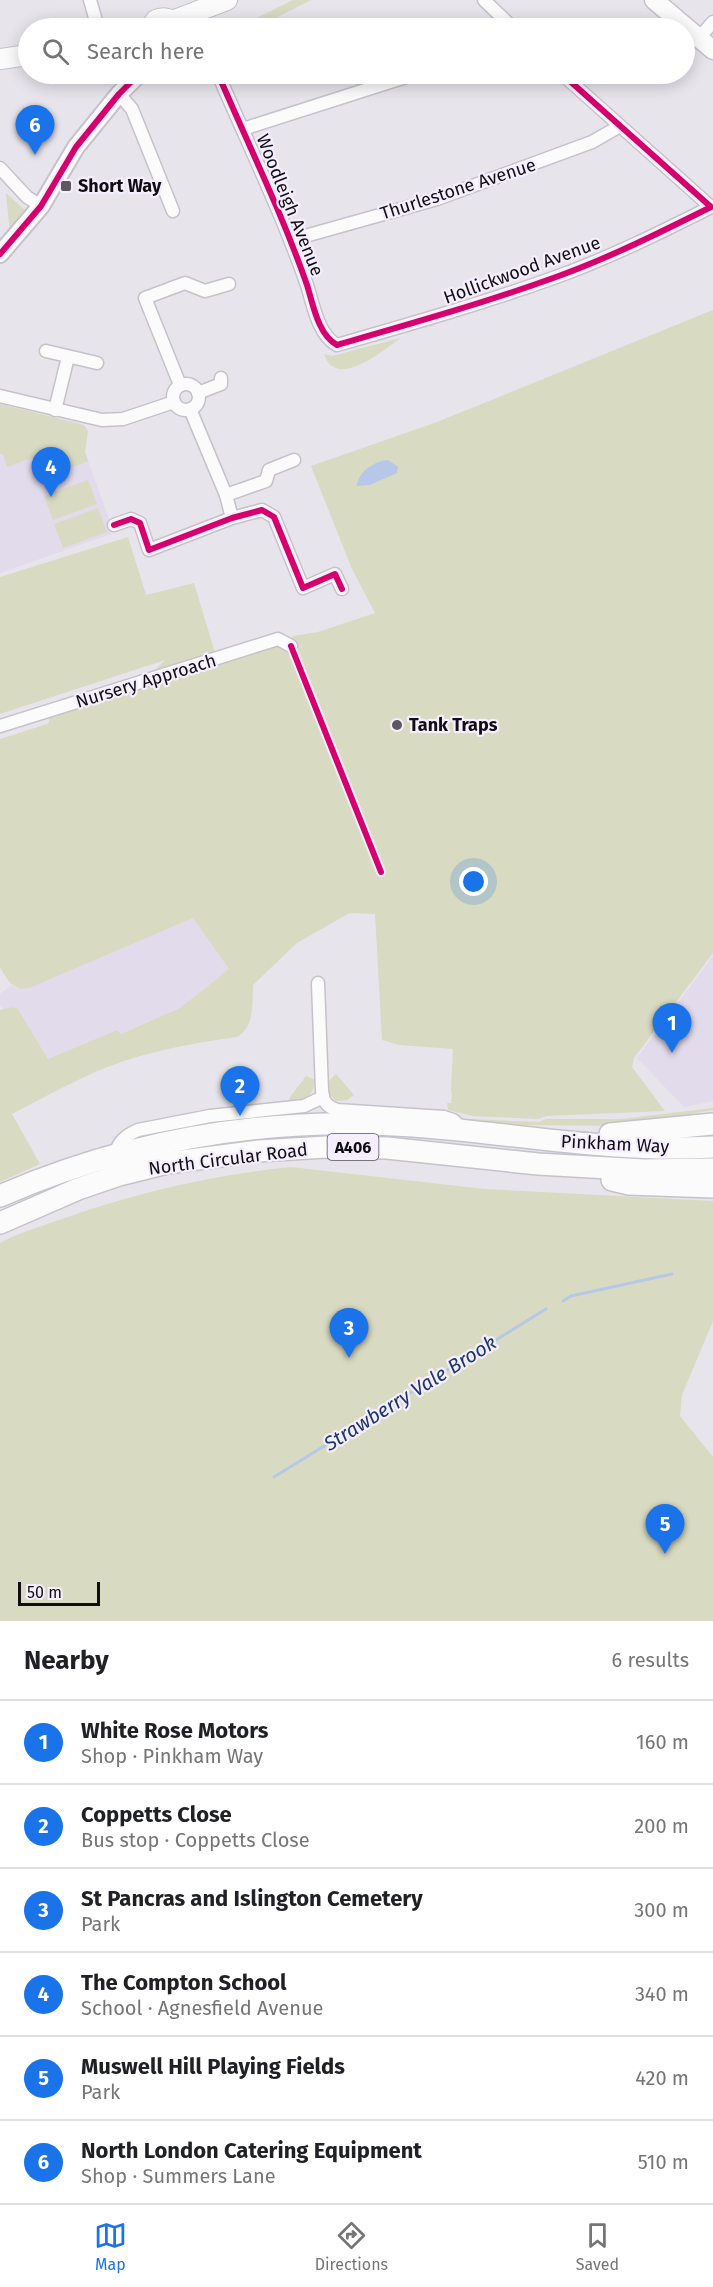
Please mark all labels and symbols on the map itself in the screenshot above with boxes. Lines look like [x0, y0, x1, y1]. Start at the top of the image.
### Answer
pin: 6 [15, 106, 54, 155]
street label: Woodleigh Avenue [252, 131, 328, 279]
street label: Thurlestone Avenue [377, 153, 539, 225]
place label: Short Way [78, 175, 162, 197]
marker: Short Way [59, 179, 73, 193]
street label: Hollickwood Avenue [441, 231, 603, 309]
pin: 4 [32, 448, 70, 497]
street label: Nursery Approach [73, 649, 219, 713]
place label: Tank Traps [409, 714, 498, 736]
marker: Tank Traps [390, 718, 404, 732]
your location [459, 867, 488, 896]
pin: 1 [652, 1004, 692, 1053]
pin: 2 [220, 1066, 260, 1116]
street label: Pinkham Way [560, 1130, 670, 1158]
road number: A406 [328, 1134, 378, 1160]
street label: North Circular Road [147, 1138, 309, 1180]
pin: 3 [330, 1308, 368, 1358]
water label: Strawberry Vale Brook [319, 1330, 501, 1456]
pin: 5 [646, 1504, 684, 1554]
scale bar [18, 1579, 100, 1606]

